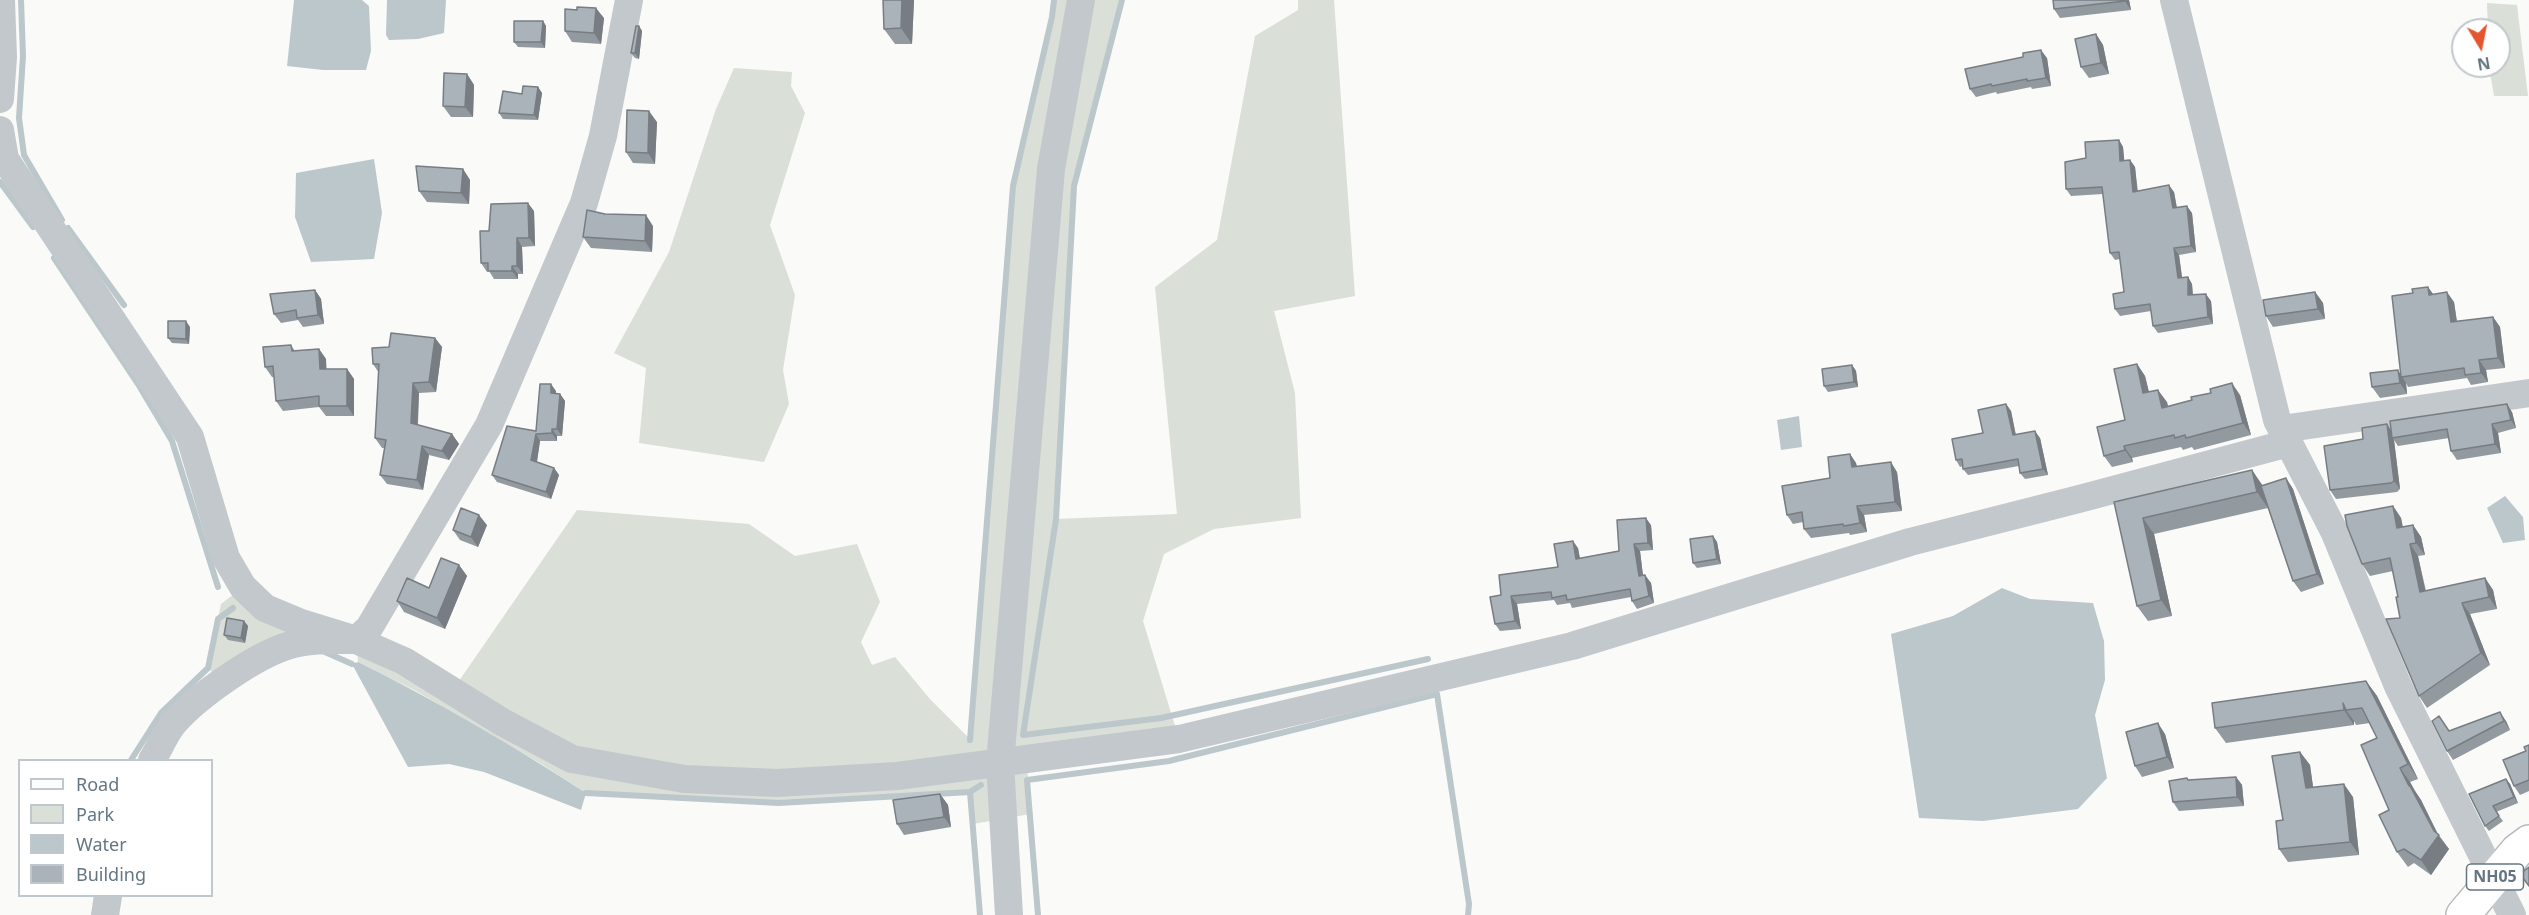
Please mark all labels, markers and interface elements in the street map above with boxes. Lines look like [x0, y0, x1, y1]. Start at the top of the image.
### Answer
north arrow [2451, 18, 2511, 78]
text: N [2475, 52, 2492, 76]
legend [18, 759, 213, 897]
text: Road [76, 772, 119, 796]
text: Park [76, 802, 114, 826]
text: Water [76, 832, 127, 856]
text: Building [76, 862, 146, 886]
road number: NH05 [2466, 864, 2524, 890]

